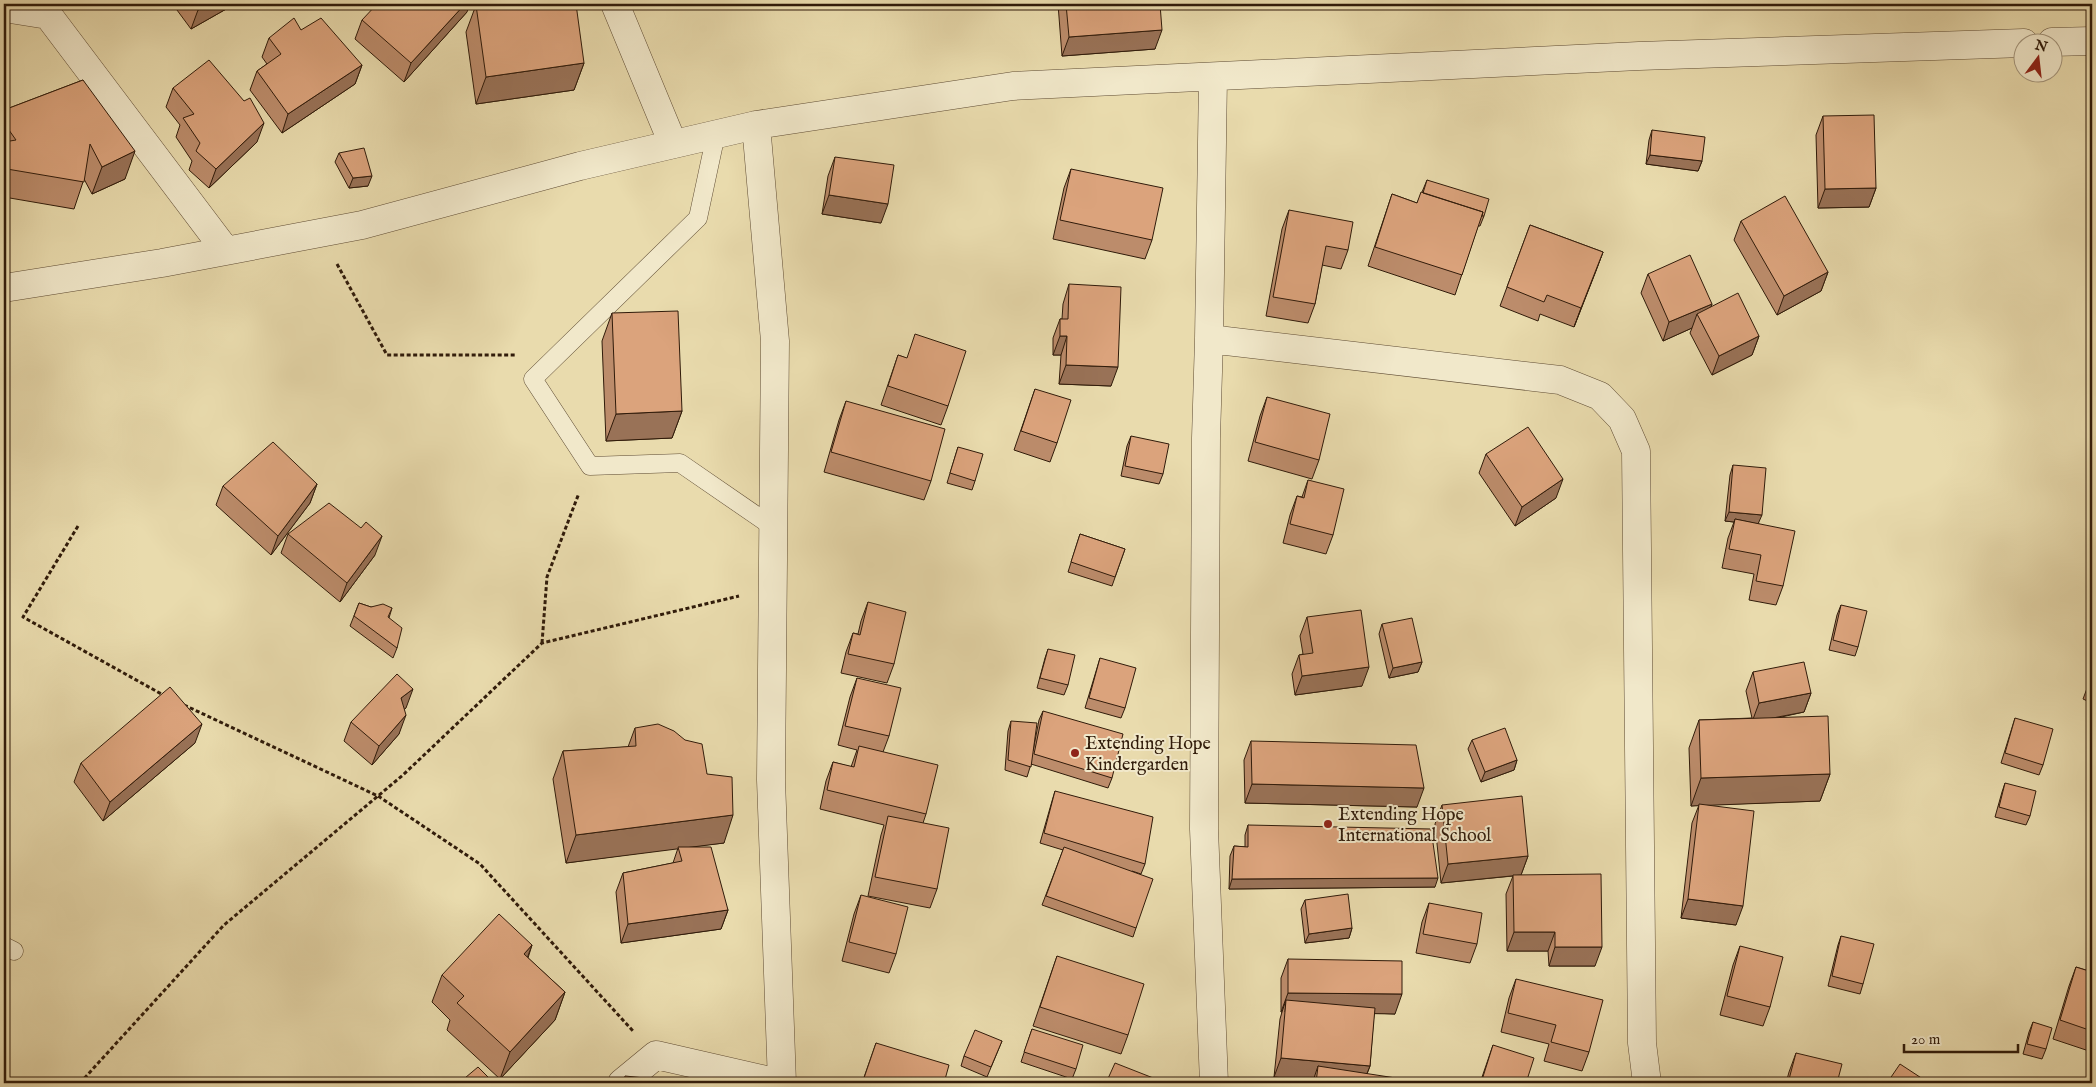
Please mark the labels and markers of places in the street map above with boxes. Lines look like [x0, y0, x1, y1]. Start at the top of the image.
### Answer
place label: Extending Hope Kindergarden [1085, 733, 1211, 777]
marker: Extending Hope Kindergarden [1069, 747, 1081, 759]
place label: Extending Hope International School [1338, 804, 1491, 848]
marker: Extending Hope International School [1322, 818, 1334, 830]

